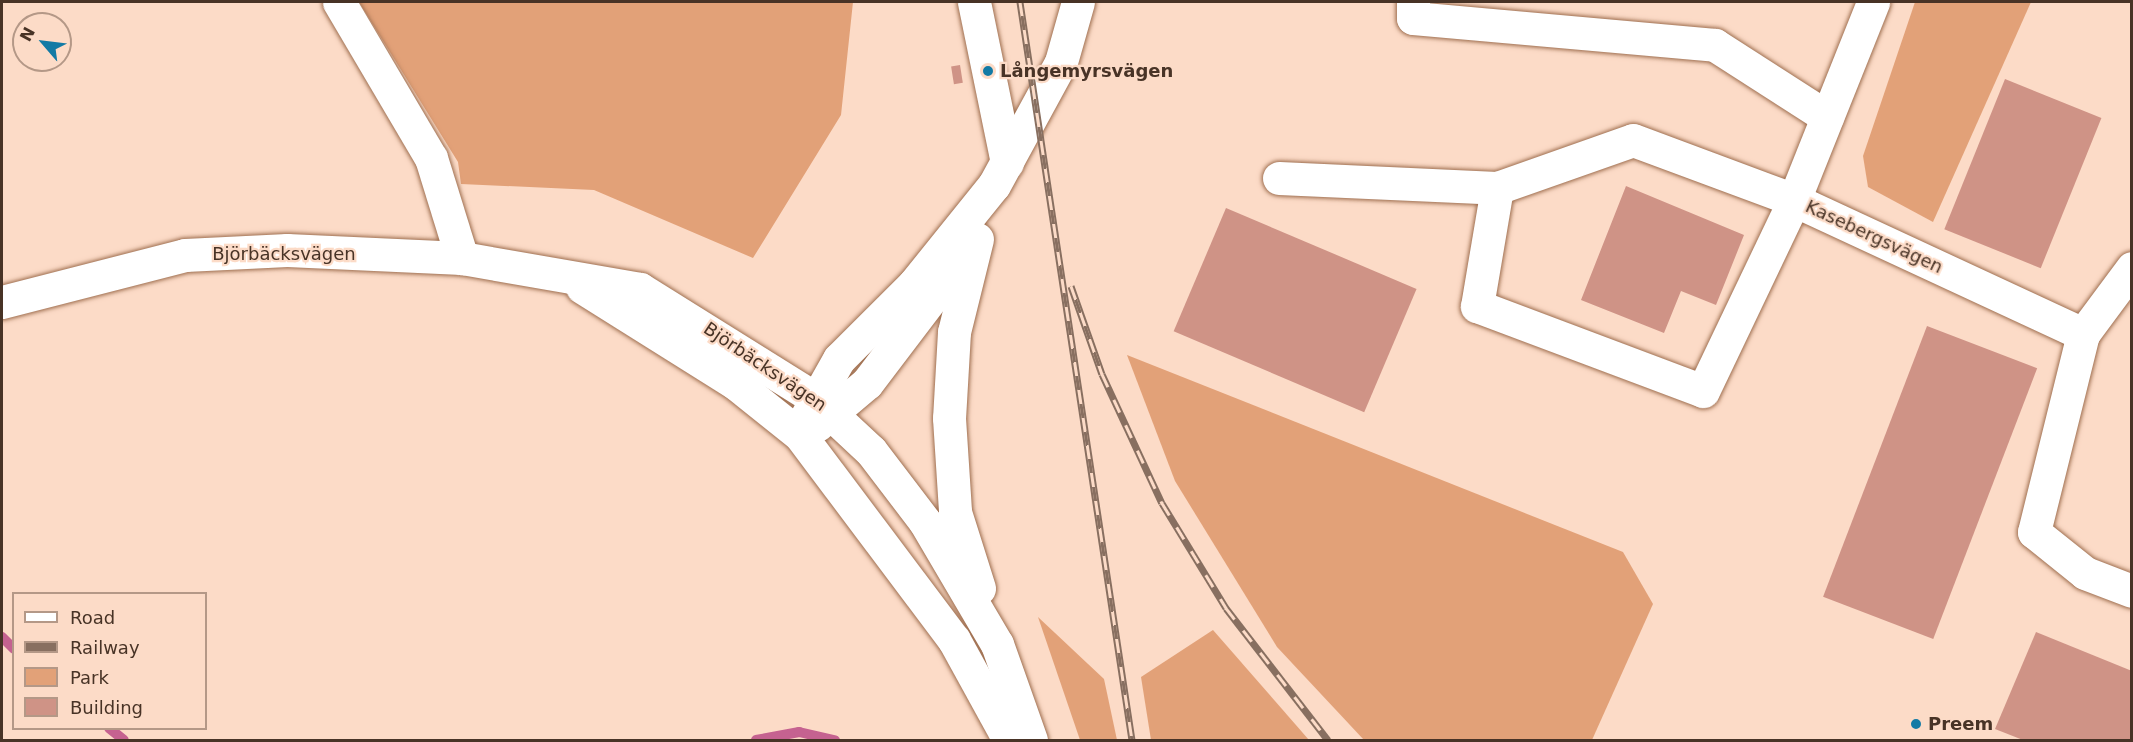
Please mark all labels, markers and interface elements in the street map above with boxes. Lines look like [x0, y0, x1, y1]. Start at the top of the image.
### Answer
north arrow [12, 12, 72, 72]
text: N [16, 24, 39, 45]
place label: Långemyrsvägen [1000, 60, 1173, 82]
marker: Långemyrsvägen [981, 64, 995, 78]
street label: Kasebergsvägen [1802, 196, 1946, 278]
street label: Björbäcksvägen [212, 243, 356, 265]
street label: Björbäcksvägen [699, 318, 831, 416]
legend [12, 592, 207, 730]
text: Road [70, 607, 115, 628]
text: Railway [70, 637, 140, 658]
text: Park [70, 667, 109, 688]
text: Building [70, 697, 143, 718]
place label: Preem [1928, 713, 1993, 735]
marker: Preem [1909, 717, 1923, 731]

